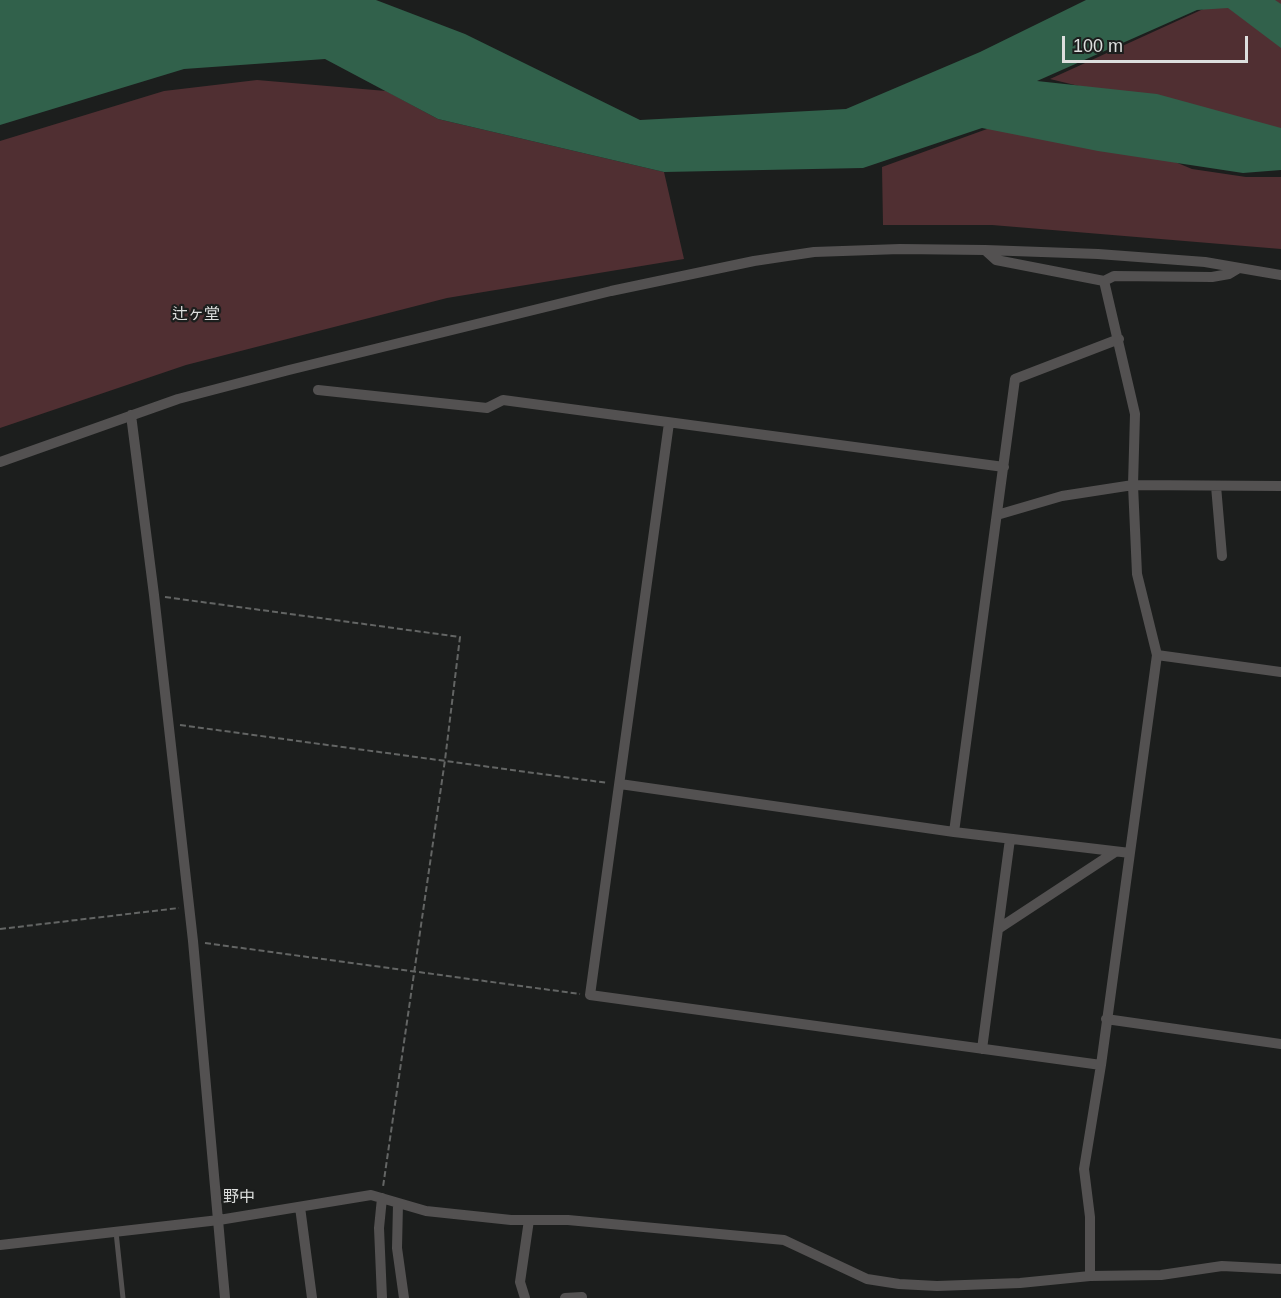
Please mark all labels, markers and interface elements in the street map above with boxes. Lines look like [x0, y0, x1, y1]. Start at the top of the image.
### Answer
scale bar [1065, 24, 1251, 62]
text: 100 m [1073, 36, 1123, 56]
district label: 辻ヶ堂 [172, 305, 220, 325]
district label: 野中 [223, 1188, 255, 1208]

